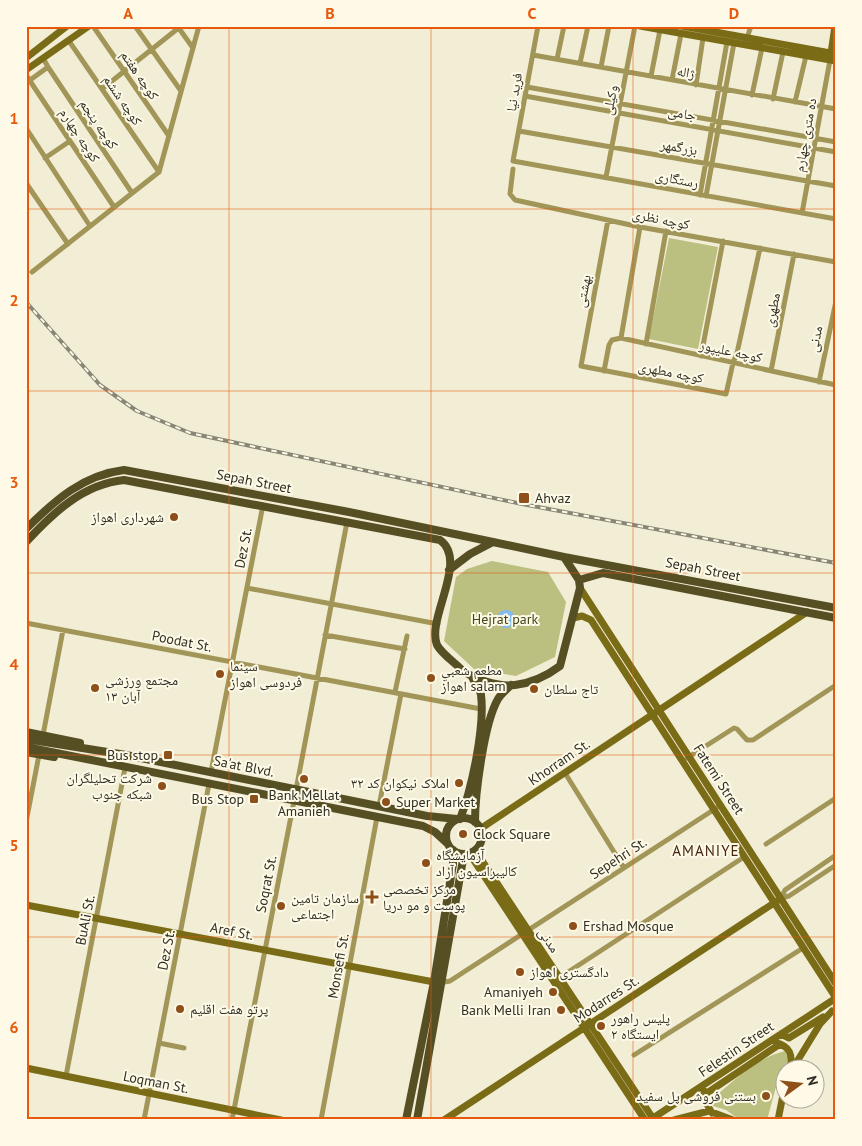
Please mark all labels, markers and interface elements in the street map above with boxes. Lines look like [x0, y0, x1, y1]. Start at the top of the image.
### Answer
text: A [123, 3, 133, 23]
text: B [325, 3, 335, 23]
text: C [528, 3, 537, 23]
text: D [729, 3, 739, 23]
street label: کوچه هفتم [116, 47, 163, 104]
street label: ژاله [675, 61, 697, 83]
street label: کوچه ششم [99, 71, 147, 129]
street label: فرید نیا [502, 71, 526, 113]
street label: وکیلی [598, 83, 622, 117]
street label: کوچه پنجم [75, 95, 122, 153]
street label: ده متری چهارم [790, 96, 821, 174]
street label: جامی [666, 102, 698, 124]
street label: کوچه چهارم [55, 104, 104, 166]
text: 1 [9, 108, 19, 128]
street label: بزرگمهر [658, 135, 699, 159]
street label: رستگاری [654, 166, 700, 192]
street label: کوچه نظری [631, 205, 692, 233]
street label: بهشتی [571, 273, 595, 309]
text: 2 [9, 290, 19, 310]
street label: مطهری [760, 291, 784, 329]
street label: مدنی [803, 324, 827, 354]
street label: کوچه علیپور [697, 335, 764, 367]
street label: کوچه مطهری [637, 357, 705, 387]
street label: Sepah Street [215, 465, 293, 497]
text: 3 [9, 472, 19, 492]
place label: Ahvaz [535, 489, 571, 507]
marker: Ahvaz [517, 491, 531, 505]
place label: شهرداری اهواز [90, 508, 164, 526]
marker: شهرداری اهواز [168, 511, 180, 523]
street label: Dez St. [230, 526, 256, 570]
street label: Sepah Street [664, 553, 742, 585]
park label: Hejrat park [472, 610, 539, 628]
street label: Poodat St. [150, 626, 214, 656]
text: 4 [9, 654, 19, 674]
place label: سینما فردوسی اهواز [229, 657, 302, 691]
place label: مطعم شعبي اهواز salam [440, 661, 506, 695]
marker: سینما فردوسی اهواز [214, 668, 226, 680]
place label: مجتمع ورزشی ۱۳ آبان [105, 671, 178, 705]
marker: مطعم شعبي اهواز salam [425, 672, 437, 684]
place label: تاج سلطان [544, 680, 598, 699]
marker: مجتمع ورزشی ۱۳ آبان [89, 682, 101, 694]
marker: تاج سلطان [528, 683, 540, 695]
street label: Khorram St. [525, 735, 593, 789]
street label: Fatemi Street [690, 740, 749, 818]
place label: Bus stop [107, 746, 158, 764]
marker: Bus stop [162, 749, 174, 761]
street label: Sa'at Blvd. [212, 751, 276, 781]
place label: شرکت تحلیلگران شبکه جنوب [67, 769, 152, 803]
marker: Bank Mellat Amanieh [298, 773, 310, 785]
place label: املاک نیکوان کد ۳۲ [351, 774, 449, 792]
marker: املاک نیکوان کد ۳۲ [453, 777, 465, 789]
marker: شرکت تحلیلگران شبکه جنوب [156, 780, 168, 792]
place label: Bank Mellat Amanieh [269, 786, 340, 820]
place label: Bus Stop [192, 790, 244, 808]
marker: Bus Stop [248, 793, 260, 805]
place label: Super Market [396, 793, 476, 811]
marker: Super Market [380, 796, 392, 808]
place label: Clock Square [473, 825, 550, 843]
marker: Clock Square [457, 828, 469, 840]
street label: Sepehri St. [586, 833, 650, 883]
text: 5 [9, 835, 19, 855]
district label: AMANIYE [672, 841, 740, 860]
place label: آزمایشگاه کالیبراسیون آراد [436, 846, 517, 880]
street label: Soqrat St. [252, 854, 280, 914]
marker: آزمایشگاه کالیبراسیون آراد [420, 857, 432, 869]
place label: مرکز تخصصی پوست و مو دریا [383, 880, 465, 914]
place label: سازمان تامین اجتماعی [291, 889, 359, 923]
marker: مرکز تخصصی پوست و مو دریا [365, 890, 379, 904]
street label: BuAli St. [71, 893, 99, 947]
marker: سازمان تامین اجتماعی [275, 900, 287, 912]
place label: Ershad Mosque [583, 917, 674, 935]
street label: Aref St. [209, 918, 255, 944]
marker: Ershad Mosque [567, 920, 579, 932]
street label: مدنی [534, 924, 564, 956]
street label: Dez St. [153, 928, 179, 972]
street label: Monsefi St. [323, 932, 353, 1000]
place label: دادگستری اهواز [529, 963, 609, 981]
marker: دادگستری اهواز [514, 966, 526, 978]
street label: Modarres St. [570, 971, 642, 1027]
place label: Amaniyeh [484, 983, 543, 1001]
marker: Amaniyeh [547, 986, 559, 998]
place label: پرتو هفت اقلیم [190, 1000, 269, 1019]
place label: Bank Melli Iran [461, 1001, 551, 1019]
marker: پرتو هفت اقلیم [174, 1003, 186, 1015]
marker: Bank Melli Iran [555, 1004, 567, 1016]
place label: پلیس راهور ایستگاه ۲ [610, 1009, 670, 1043]
text: 6 [9, 1017, 19, 1037]
street label: Felestin Street [695, 1017, 777, 1081]
marker: پلیس راهور ایستگاه ۲ [595, 1020, 607, 1032]
north arrow [774, 1058, 824, 1108]
street label: Loqman St. [122, 1067, 190, 1097]
text: N [803, 1074, 822, 1087]
place label: بستنی فروشی پل سفید [637, 1087, 756, 1105]
marker: بستنی فروشی پل سفید [760, 1090, 772, 1102]

